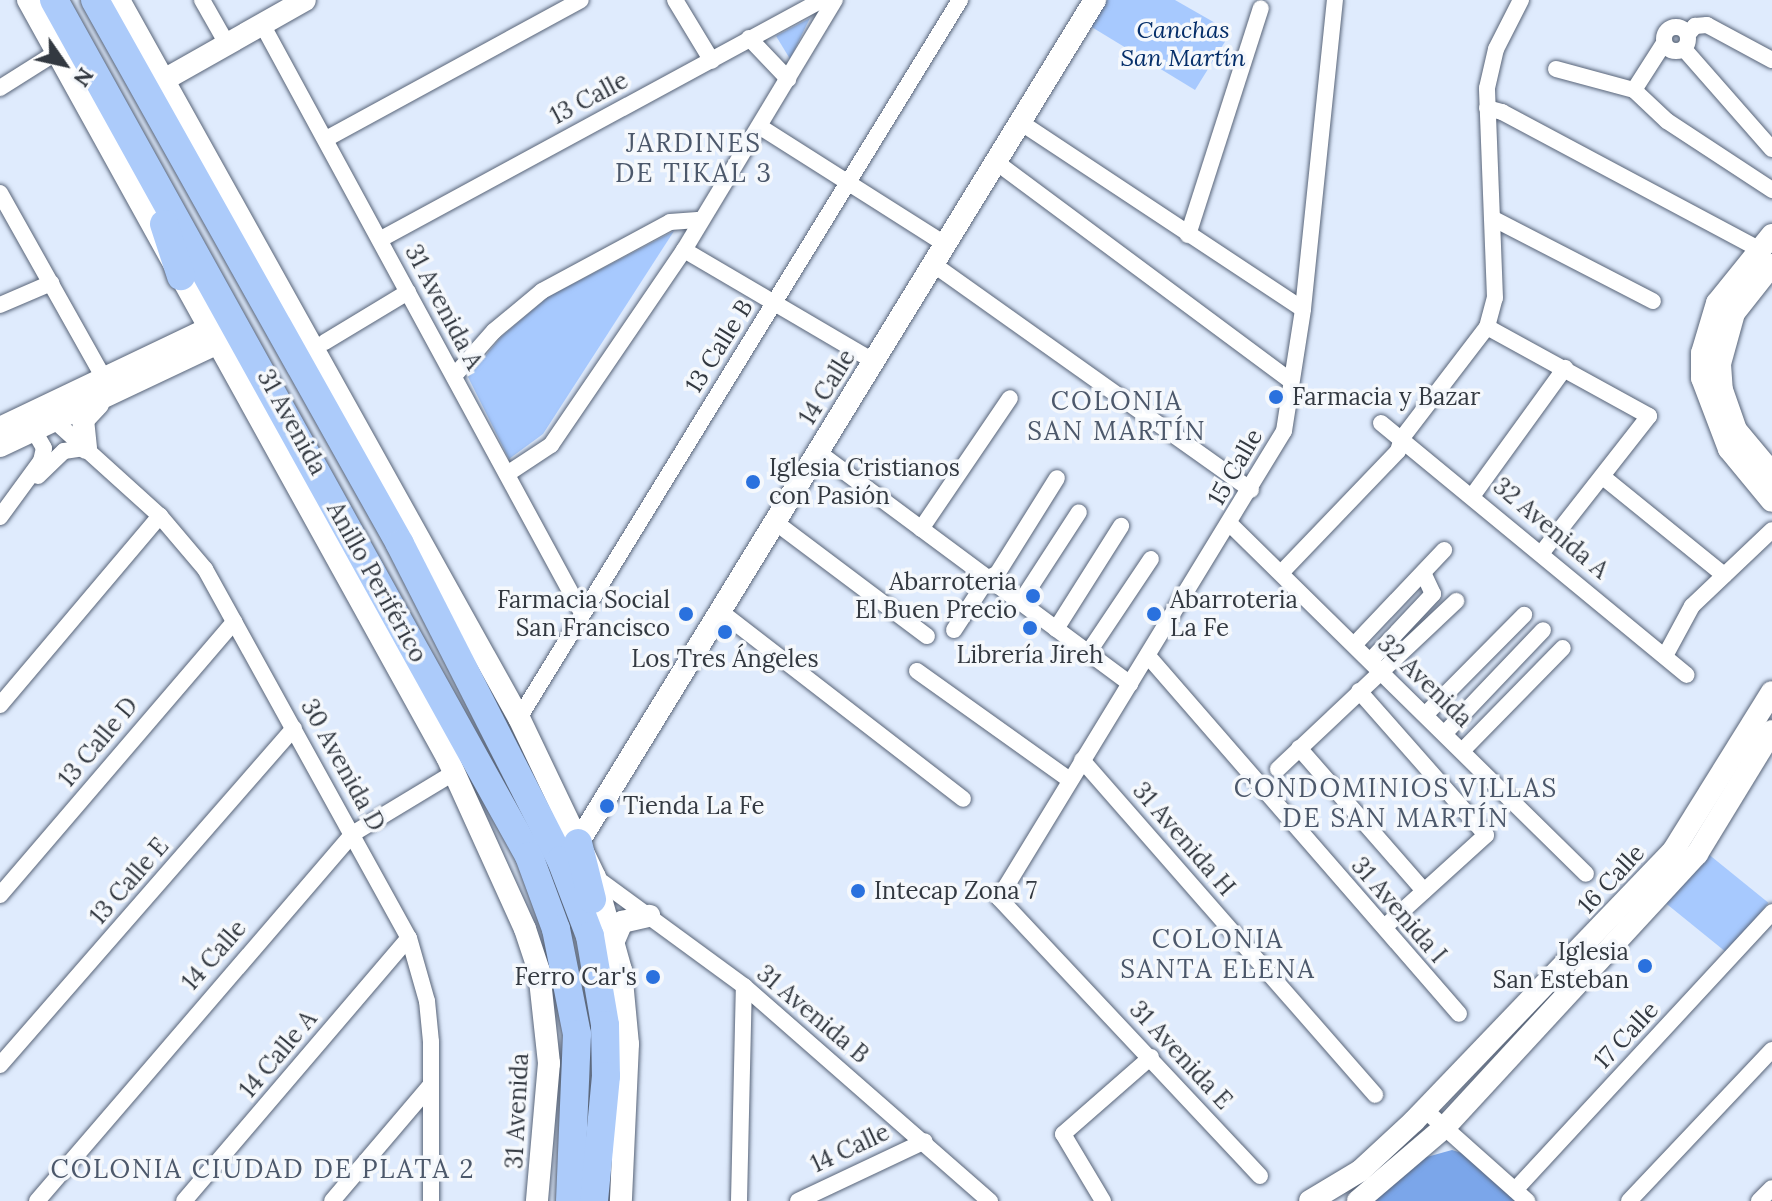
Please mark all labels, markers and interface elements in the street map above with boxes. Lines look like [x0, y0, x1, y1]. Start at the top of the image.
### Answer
park label: Canchas San Martín [1121, 16, 1245, 72]
north arrow [24, 24, 104, 104]
text: N [68, 63, 100, 92]
street label: 13 Calle [545, 66, 633, 130]
district label: JARDINES DE TIKAL 3 [615, 127, 773, 188]
street label: 31 Avenida A [399, 240, 489, 374]
street label: 13 Calle B [679, 294, 759, 398]
street label: 14 Calle [793, 344, 861, 430]
street label: 31 Avenida [251, 364, 333, 480]
place label: Farmacia y Bazar [1292, 383, 1480, 411]
district label: COLONIA SAN MARTÍN [1027, 385, 1207, 446]
marker: Farmacia y Bazar [1267, 388, 1285, 406]
street label: 15 Calle [1202, 424, 1268, 510]
place label: Iglesia Cristianos con Pasión [769, 454, 960, 510]
street label: 32 Avenida A [1488, 471, 1614, 585]
marker: Iglesia Cristianos con Pasión [744, 473, 762, 491]
street label: Anillo Periférico [321, 497, 433, 667]
place label: Abarroteria El Buen Precio [855, 568, 1017, 624]
place label: Farmacia Social San Francisco [497, 586, 670, 642]
place label: Abarroteria La Fe [1170, 586, 1298, 642]
marker: Abarroteria El Buen Precio [1024, 587, 1042, 605]
marker: Farmacia Social San Francisco [677, 605, 695, 623]
marker: Abarroteria La Fe [1145, 605, 1163, 623]
marker: Librería Jireh [1021, 619, 1039, 637]
marker: Los Tres Ángeles [716, 623, 734, 641]
street label: 32 Avenida [1372, 629, 1478, 733]
place label: Librería Jireh [957, 641, 1103, 669]
place label: Los Tres Ángeles [631, 645, 819, 673]
street label: 13 Calle D [52, 691, 144, 793]
street label: 30 Avenida D [295, 694, 391, 836]
district label: CONDOMINIOS VILLAS DE SAN MARTÍN [1234, 772, 1558, 834]
street label: 31 Avenida H [1127, 776, 1241, 902]
place label: Tienda La Fe [623, 792, 765, 820]
marker: Tienda La Fe [598, 797, 616, 815]
street label: 13 Calle E [84, 832, 174, 930]
street label: 16 Calle [1572, 838, 1650, 920]
street label: 31 Avenida I [1345, 851, 1453, 969]
place label: Intecap Zona 7 [874, 877, 1037, 905]
marker: Intecap Zona 7 [849, 882, 867, 900]
street label: 14 Calle [176, 914, 252, 996]
district label: COLONIA SANTA ELENA [1120, 923, 1316, 984]
place label: Iglesia San Esteban [1493, 938, 1629, 994]
marker: Iglesia San Esteban [1636, 957, 1654, 975]
street label: 31 Avenida B [751, 959, 875, 1069]
place label: Ferro Car's [515, 963, 637, 991]
marker: Ferro Car's [644, 968, 662, 986]
street label: 31 Avenida E [1124, 995, 1238, 1115]
street label: 17 Calle [1588, 995, 1664, 1075]
street label: 14 Calle A [233, 1005, 323, 1103]
street label: 31 Avenida [500, 1052, 534, 1170]
street label: 14 Calle [806, 1117, 894, 1179]
district label: COLONIA CIUDAD DE PLATA 2 [51, 1153, 475, 1185]

